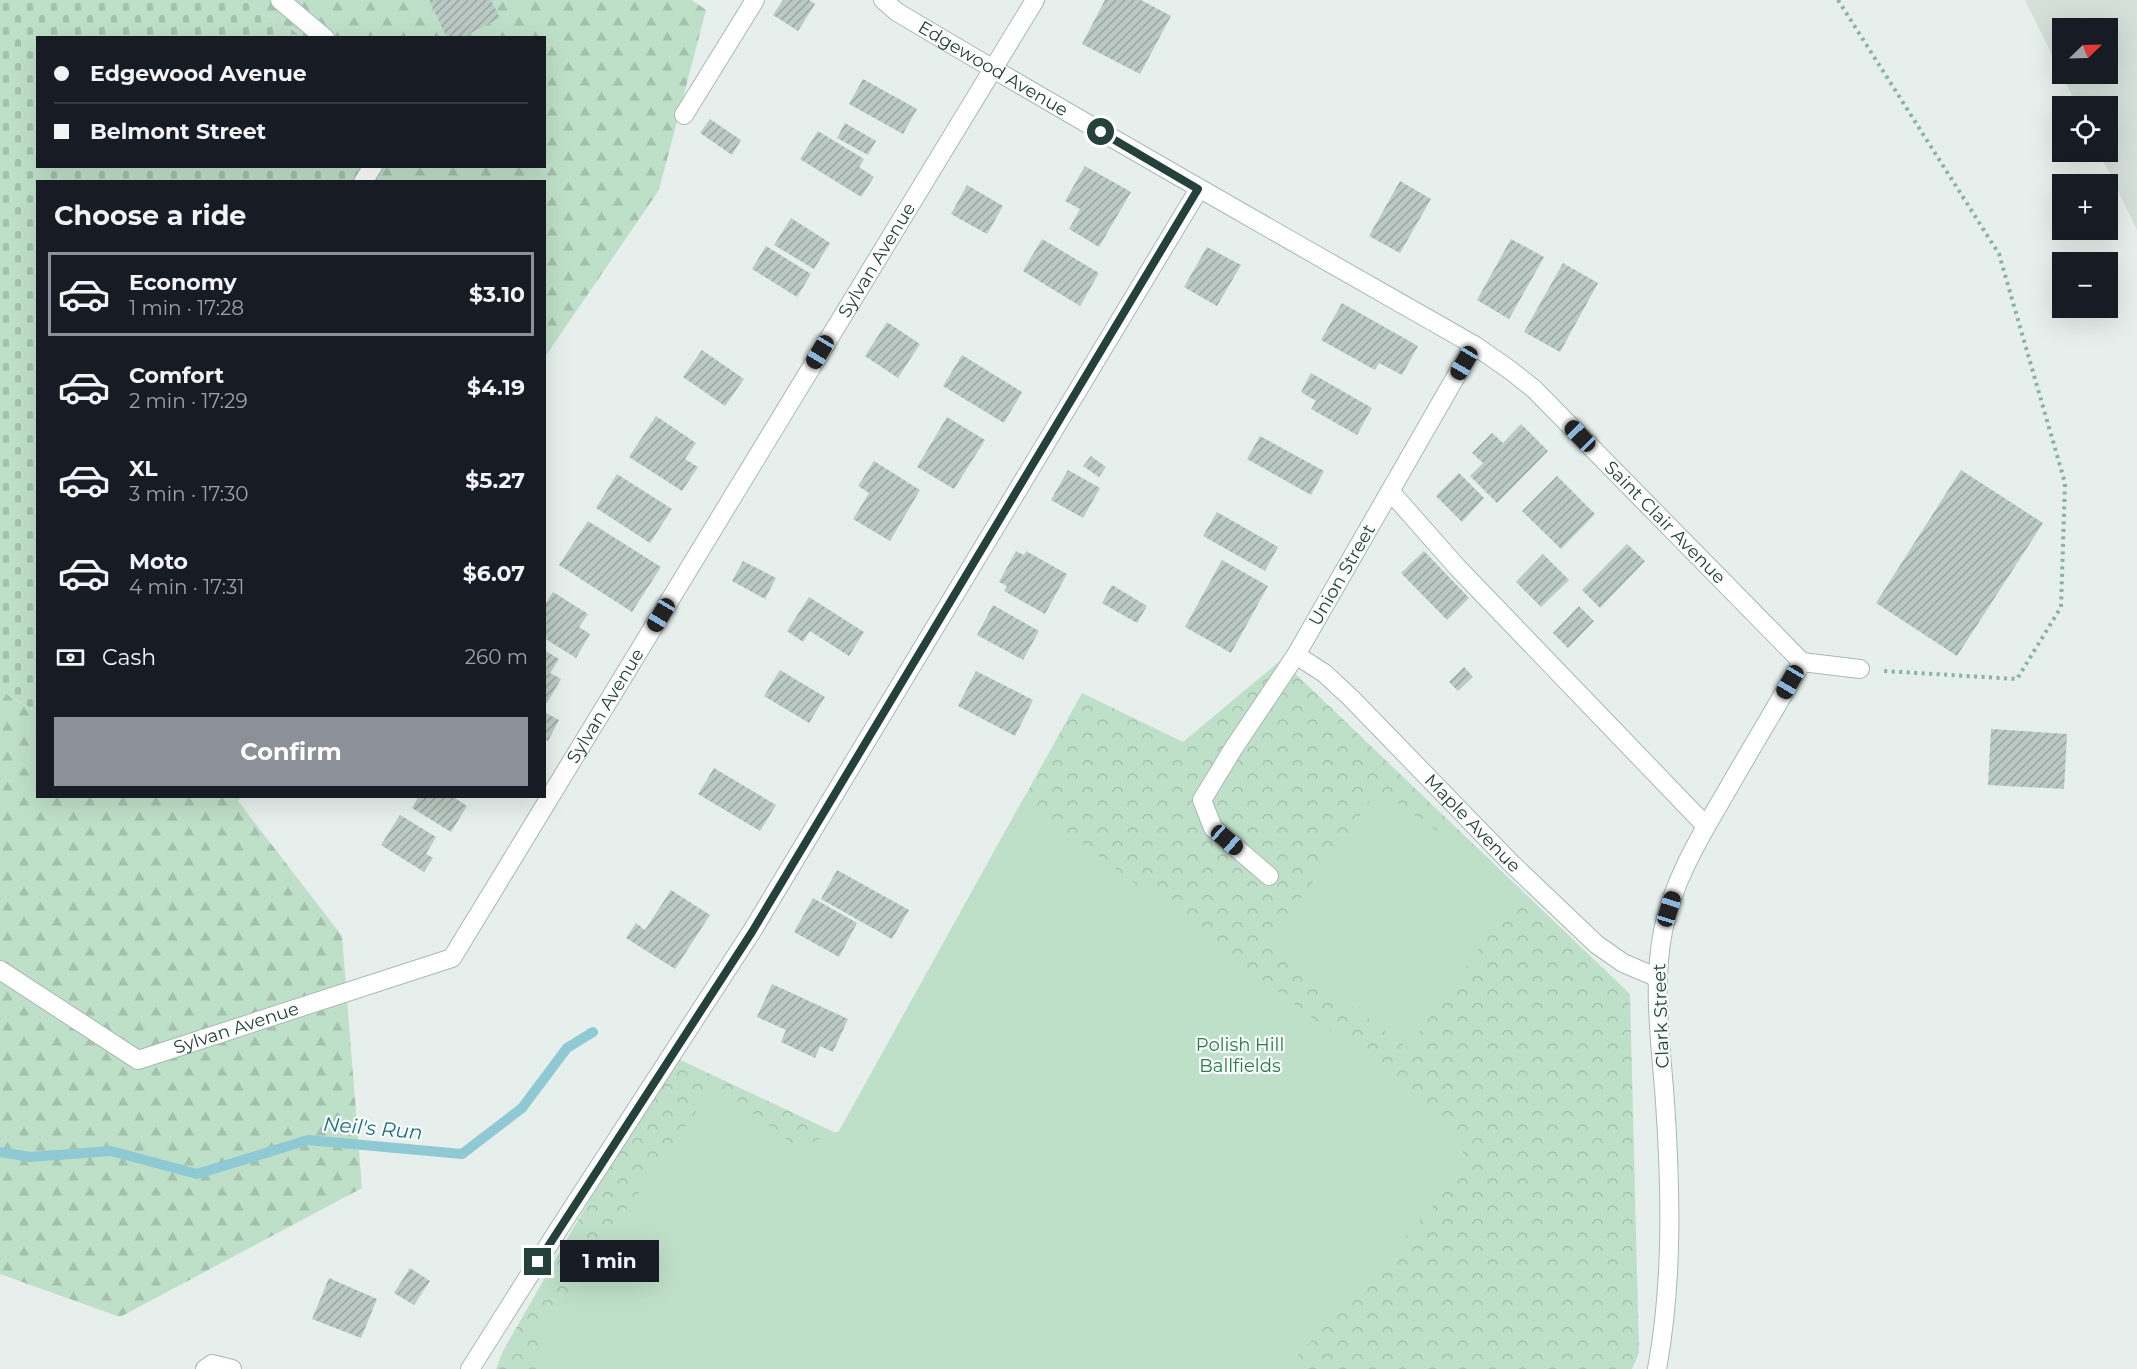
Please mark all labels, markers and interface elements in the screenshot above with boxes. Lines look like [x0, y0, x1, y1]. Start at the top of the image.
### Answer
street label: Edgewood Avenue [914, 16, 1072, 121]
north arrow [2052, 18, 2118, 84]
map controls [2052, 18, 2118, 318]
text: Edgewood Avenue [90, 60, 307, 87]
button: locate [2052, 96, 2118, 162]
text: Belmont Street [90, 118, 266, 145]
route start [1087, 118, 1114, 145]
button: + [2052, 174, 2118, 240]
street label: Sylvan Avenue [833, 198, 920, 321]
text: Choose a ride [54, 199, 246, 232]
button: − [2052, 252, 2118, 318]
icon: car [57, 267, 111, 321]
text: Economy [129, 269, 237, 296]
text: $3.10 [469, 281, 525, 308]
text: 1 min · 17:28 [129, 296, 244, 320]
car [803, 332, 837, 372]
car [1447, 343, 1481, 383]
icon: car [57, 360, 111, 414]
text: Comfort [129, 362, 224, 389]
text: $4.19 [467, 374, 525, 401]
text: 2 min · 17:29 [129, 389, 248, 413]
car [1561, 417, 1599, 455]
icon: car [57, 453, 111, 507]
text: XL [129, 455, 158, 482]
street label: Saint Clair Avenue [1600, 456, 1730, 589]
text: $5.27 [465, 467, 525, 494]
text: 3 min · 17:30 [129, 482, 249, 506]
street label: Union Street [1304, 520, 1380, 630]
icon: car [57, 546, 111, 600]
text: Moto [129, 548, 188, 575]
text: $6.07 [463, 560, 525, 587]
text: 4 min · 17:31 [129, 575, 244, 599]
car [644, 595, 678, 635]
icon: cash [54, 641, 87, 674]
text: Cash [102, 644, 156, 671]
street label: Sylvan Avenue [562, 644, 649, 767]
text: 260 m [465, 645, 528, 669]
car [1773, 662, 1807, 702]
button: Confirm [54, 717, 528, 786]
street label: Maple Avenue [1420, 769, 1525, 877]
car [1208, 821, 1246, 859]
car [1655, 889, 1683, 929]
street label: Clark Street [1648, 963, 1674, 1069]
street label: Sylvan Avenue [171, 997, 302, 1059]
park label: Polish Hill Ballfields [1196, 1034, 1284, 1077]
water label: Neil's Run [322, 1112, 424, 1144]
callout: 1 min [559, 1241, 658, 1283]
route end [524, 1248, 551, 1275]
text: 1 min [582, 1249, 637, 1273]

